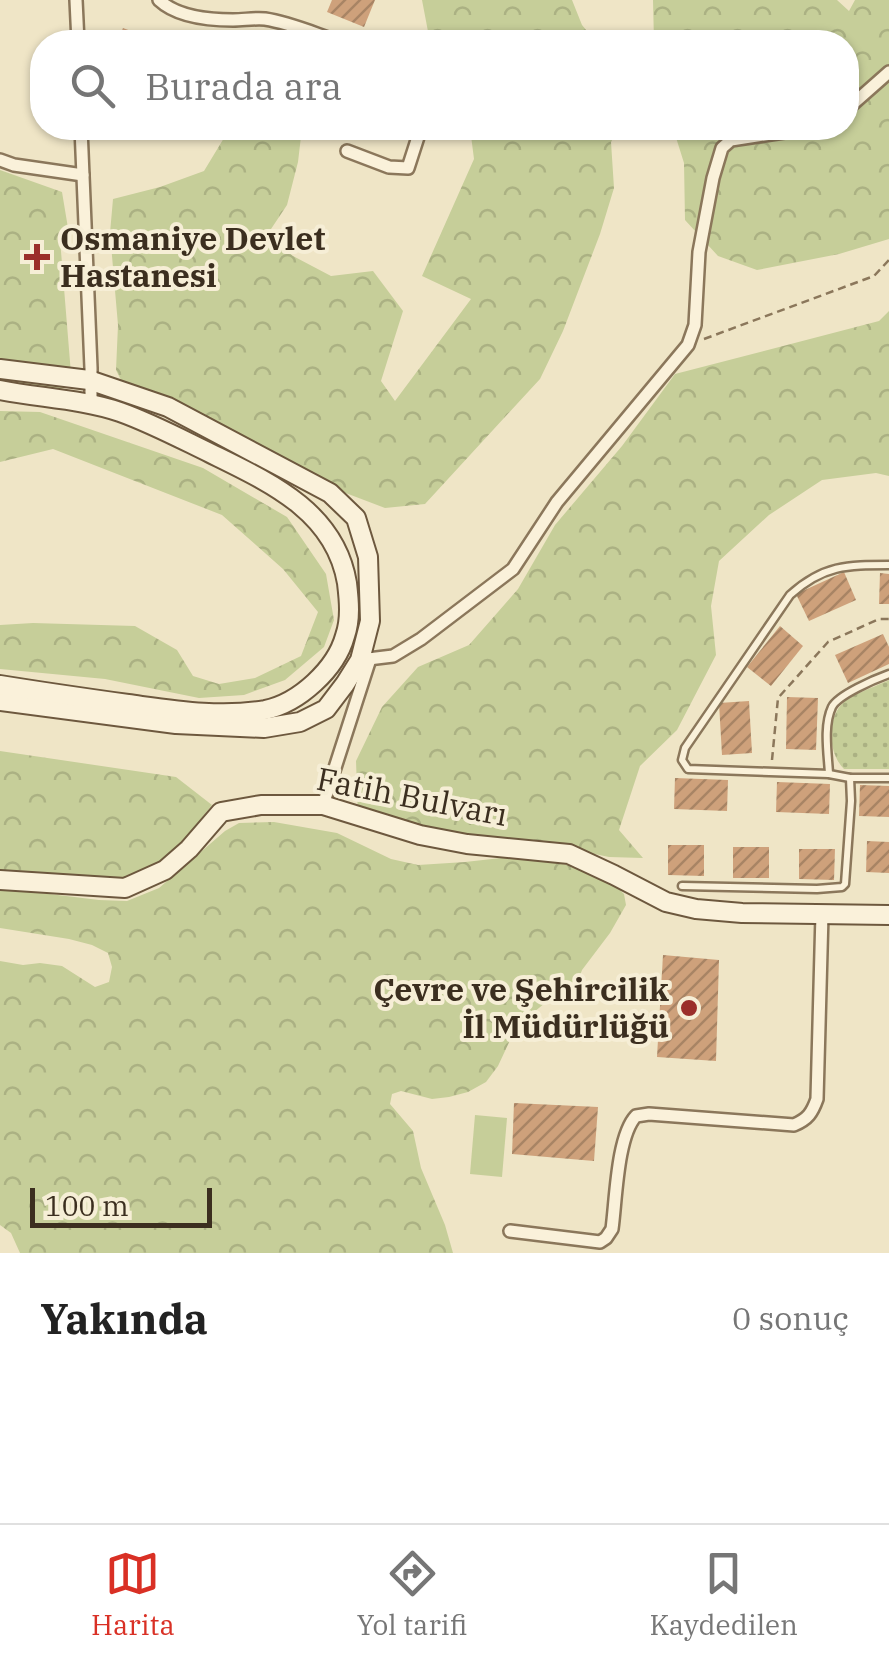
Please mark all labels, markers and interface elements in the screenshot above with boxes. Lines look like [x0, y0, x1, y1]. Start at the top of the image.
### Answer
search box [30, 30, 859, 140]
icon: search [65, 58, 120, 113]
text: Burada ara [145, 61, 342, 110]
place label: Osmaniye Devlet Hastanesi [60, 217, 325, 296]
marker: Osmaniye Devlet Hastanesi [24, 244, 50, 270]
street label: Fatih Bulvarı [313, 757, 511, 835]
place label: Çevre ve Şehircilik İl Müdürlüğü [373, 968, 669, 1047]
marker: Çevre ve Şehircilik İl Müdürlüğü [678, 997, 700, 1019]
scale bar [30, 1183, 212, 1228]
text: 100 m [45, 1187, 129, 1224]
text: Yakında [40, 1291, 208, 1346]
text: 0 sonuç [732, 1297, 849, 1339]
tab: Harita [91, 1546, 175, 1643]
tab: Yol tarifi [357, 1546, 467, 1643]
tab: Kaydedilen [649, 1546, 798, 1643]

